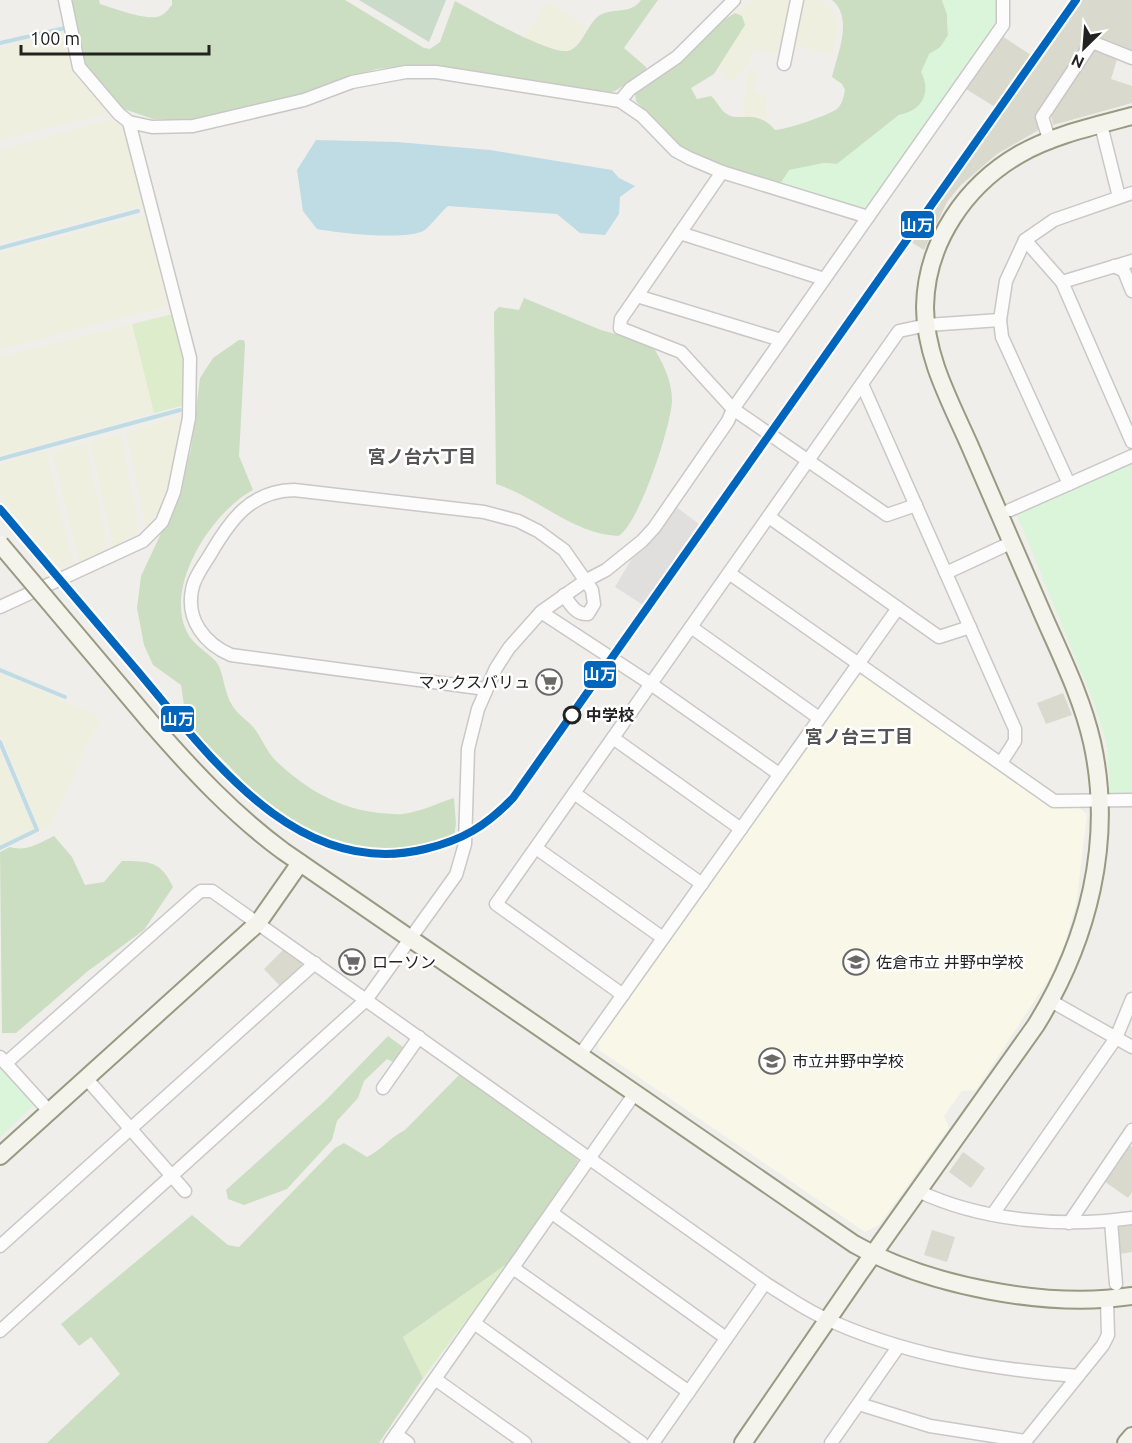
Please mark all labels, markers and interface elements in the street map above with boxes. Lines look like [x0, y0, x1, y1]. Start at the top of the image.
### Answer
scale bar [21, 18, 208, 56]
north arrow [1054, 18, 1114, 78]
text: 100 m [30, 28, 80, 48]
text: N [1068, 51, 1087, 72]
line badge: 山万 [900, 210, 935, 239]
text: 山万 [901, 216, 933, 234]
district label: 宮ノ台六丁目 [368, 446, 476, 466]
line badge: 山万 [583, 660, 617, 689]
text: 山万 [584, 665, 616, 683]
supermarket icon: マックスバリュ [534, 667, 564, 697]
place label: マックスバリュ [418, 673, 530, 691]
line badge: 山万 [160, 705, 195, 733]
marker: 中学校 [563, 706, 581, 724]
place label: 中学校 [586, 706, 634, 724]
text: 山万 [162, 710, 194, 728]
district label: 宮ノ台三丁目 [805, 726, 913, 746]
supermarket icon: ローソン [337, 947, 367, 977]
school or university icon: 佐倉市立 井野中学校 [841, 947, 871, 977]
place label: ローソン [372, 953, 436, 971]
place label: 佐倉市立 井野中学校 [876, 953, 1024, 971]
school or university icon: 市立井野中学校 [757, 1046, 787, 1076]
place label: 市立井野中学校 [792, 1052, 904, 1070]

